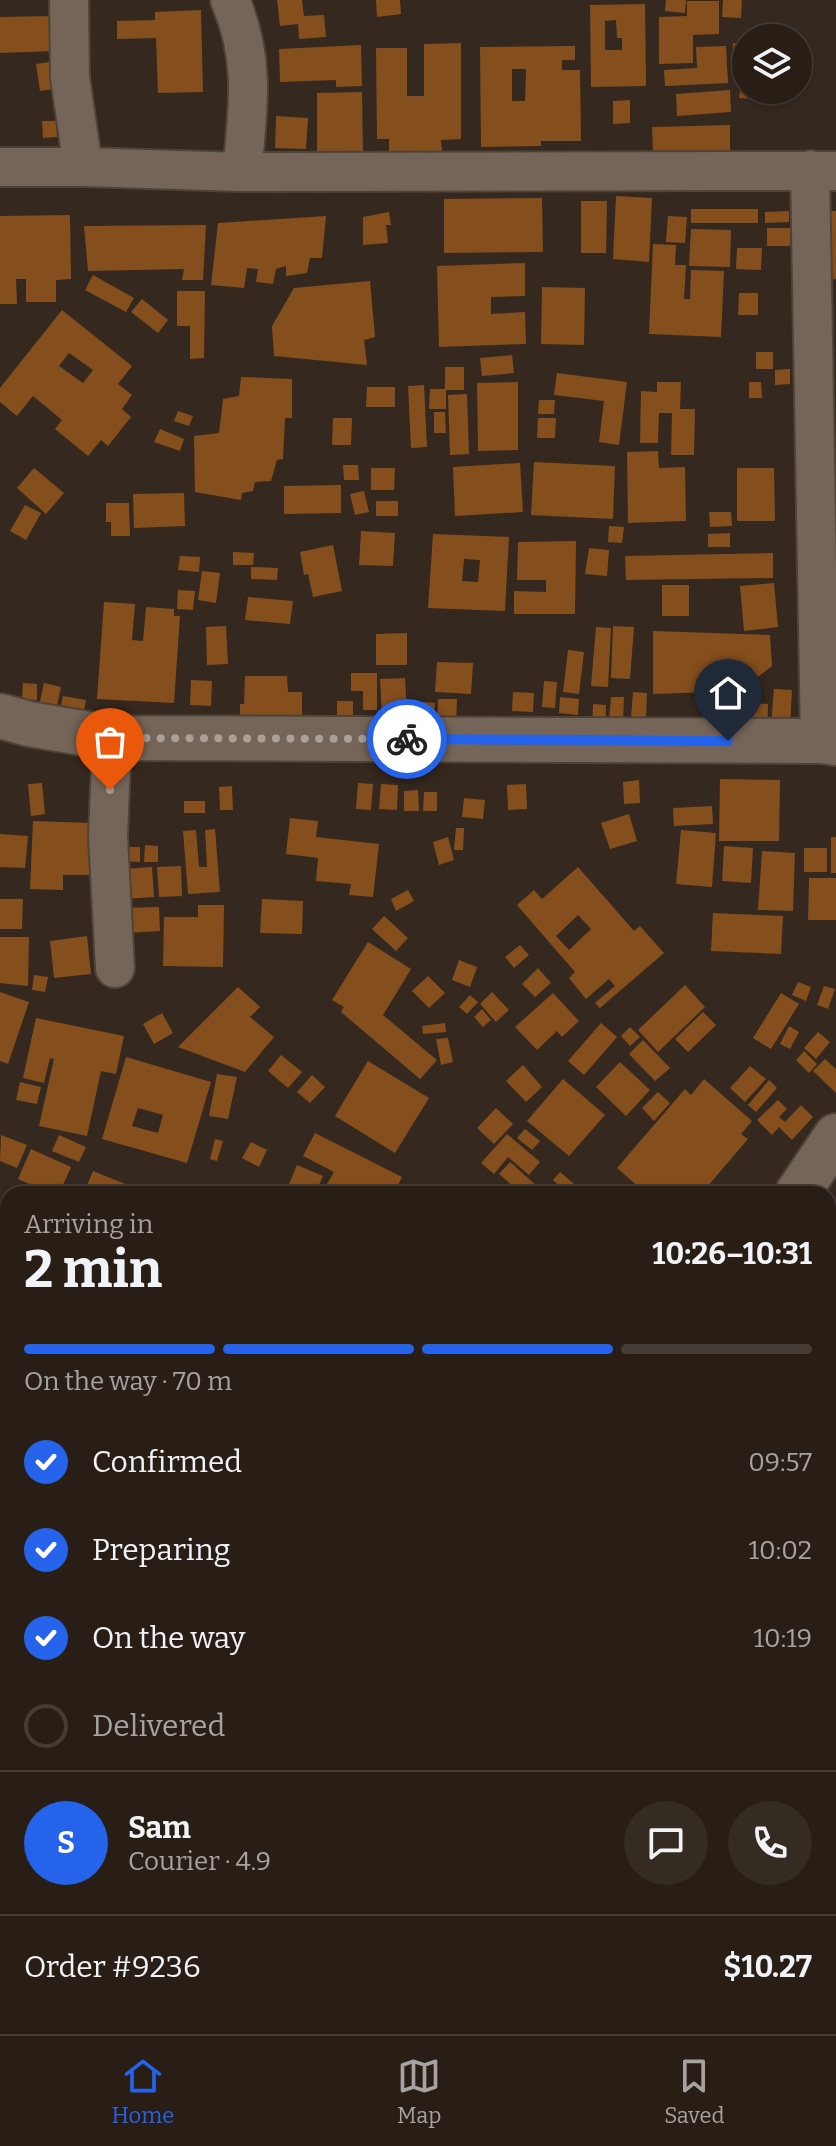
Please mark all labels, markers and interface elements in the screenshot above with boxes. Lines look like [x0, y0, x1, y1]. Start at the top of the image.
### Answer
map controls [732, 24, 812, 104]
button: layers [732, 24, 812, 104]
pin [694, 659, 762, 741]
icon: home [706, 671, 750, 715]
courier [367, 699, 447, 779]
pin [76, 708, 144, 790]
icon: bike [385, 717, 429, 761]
icon: bag [88, 720, 132, 764]
text: Arriving in [24, 1209, 153, 1240]
text: 10:26–10:31 [652, 1236, 812, 1272]
text: 2 min [24, 1238, 162, 1301]
text: On the way · 70 m [24, 1366, 232, 1397]
icon: check [24, 1440, 68, 1484]
text: Confirmed [92, 1444, 242, 1480]
text: 09:57 [748, 1447, 812, 1478]
icon: check [24, 1528, 68, 1572]
text: Preparing [92, 1532, 230, 1568]
text: 10:02 [748, 1535, 812, 1566]
icon: check [24, 1616, 68, 1660]
text: On the way [92, 1620, 245, 1656]
text: 10:19 [753, 1623, 812, 1654]
text: Delivered [92, 1708, 225, 1744]
button: chat [624, 1801, 708, 1885]
button: phone [728, 1801, 812, 1885]
text: Sam [128, 1810, 191, 1846]
text: S [57, 1825, 75, 1861]
text: Courier · 4.9 [128, 1846, 271, 1877]
text: Order #9236 [24, 1949, 201, 1985]
text: $10.27 [723, 1949, 812, 1985]
tab: Home [111, 2054, 174, 2129]
tab: Map [397, 2054, 441, 2129]
tab: Saved [664, 2054, 725, 2129]

